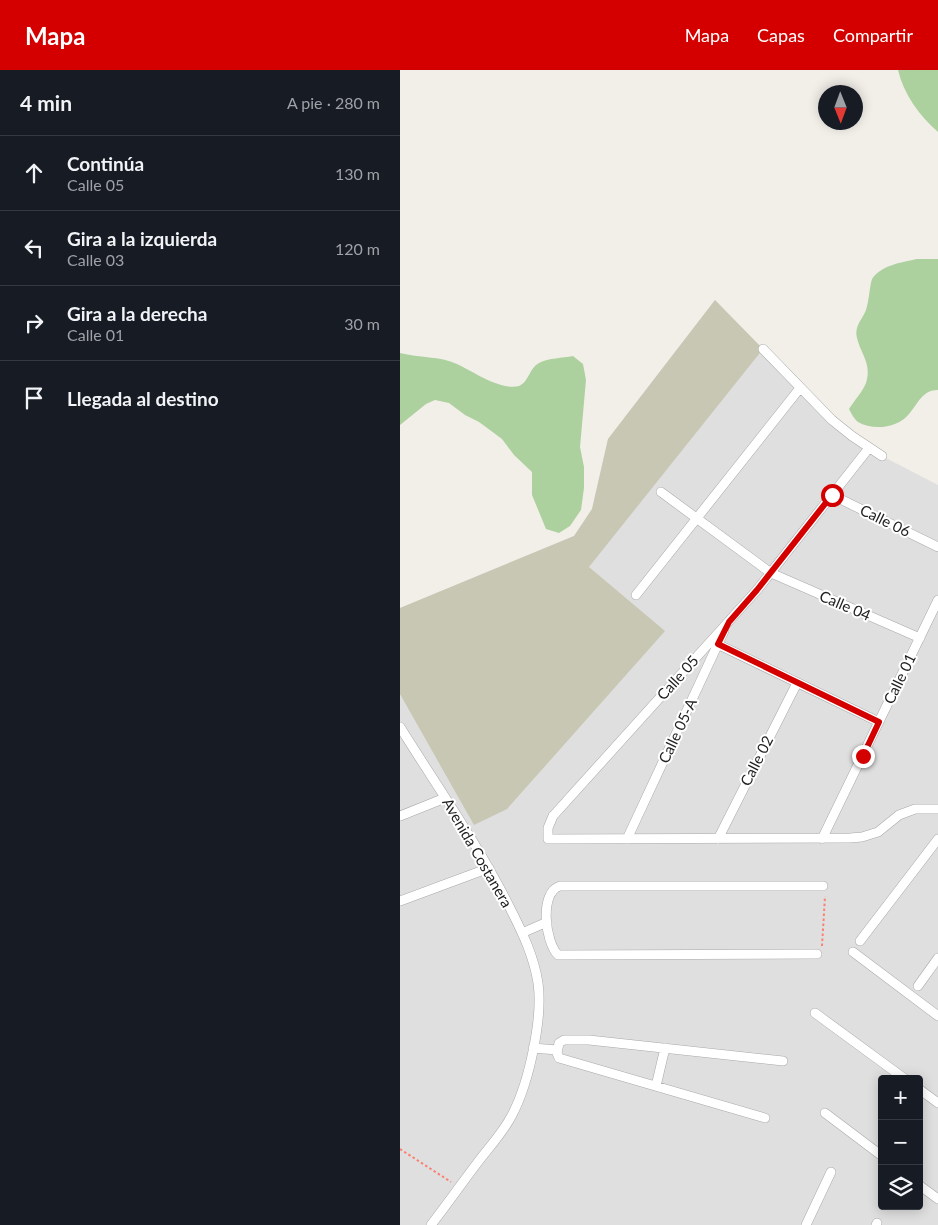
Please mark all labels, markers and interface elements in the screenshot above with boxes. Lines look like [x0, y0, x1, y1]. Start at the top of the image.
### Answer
text: Mapa [25, 21, 85, 50]
text: Mapa [685, 24, 729, 46]
text: Capas [757, 24, 805, 46]
text: Compartir [833, 24, 913, 46]
north arrow [818, 85, 863, 130]
text: 4 min [20, 90, 72, 115]
text: A pie · 280 m [287, 93, 380, 112]
text: Continúa [67, 152, 144, 175]
icon: ahead [20, 159, 48, 187]
text: 130 m [335, 164, 380, 183]
text: Calle 05 [67, 175, 124, 194]
text: Gira a la izquierda [67, 227, 217, 250]
icon: left [20, 234, 48, 262]
text: 120 m [335, 239, 380, 258]
text: Calle 03 [67, 250, 124, 269]
text: Gira a la derecha [67, 302, 207, 325]
icon: right [20, 309, 48, 337]
text: 30 m [344, 314, 380, 333]
text: Calle 01 [67, 325, 124, 344]
icon: arrive [20, 384, 48, 412]
text: Llegada al destino [67, 387, 219, 410]
route start [821, 484, 844, 507]
street label: Calle 06 [857, 500, 914, 540]
street label: Calle 04 [817, 586, 874, 624]
street label: Calle 01 [879, 650, 919, 707]
street label: Calle 05 [653, 651, 702, 703]
street label: Calle 05-A [654, 695, 700, 766]
street label: Calle 02 [736, 733, 776, 789]
route end [852, 745, 875, 768]
street label: Avenida Costanera [439, 795, 517, 910]
map controls [878, 1075, 923, 1210]
button: + [878, 1075, 923, 1120]
button: − [878, 1120, 923, 1165]
button: layers [878, 1165, 923, 1210]

